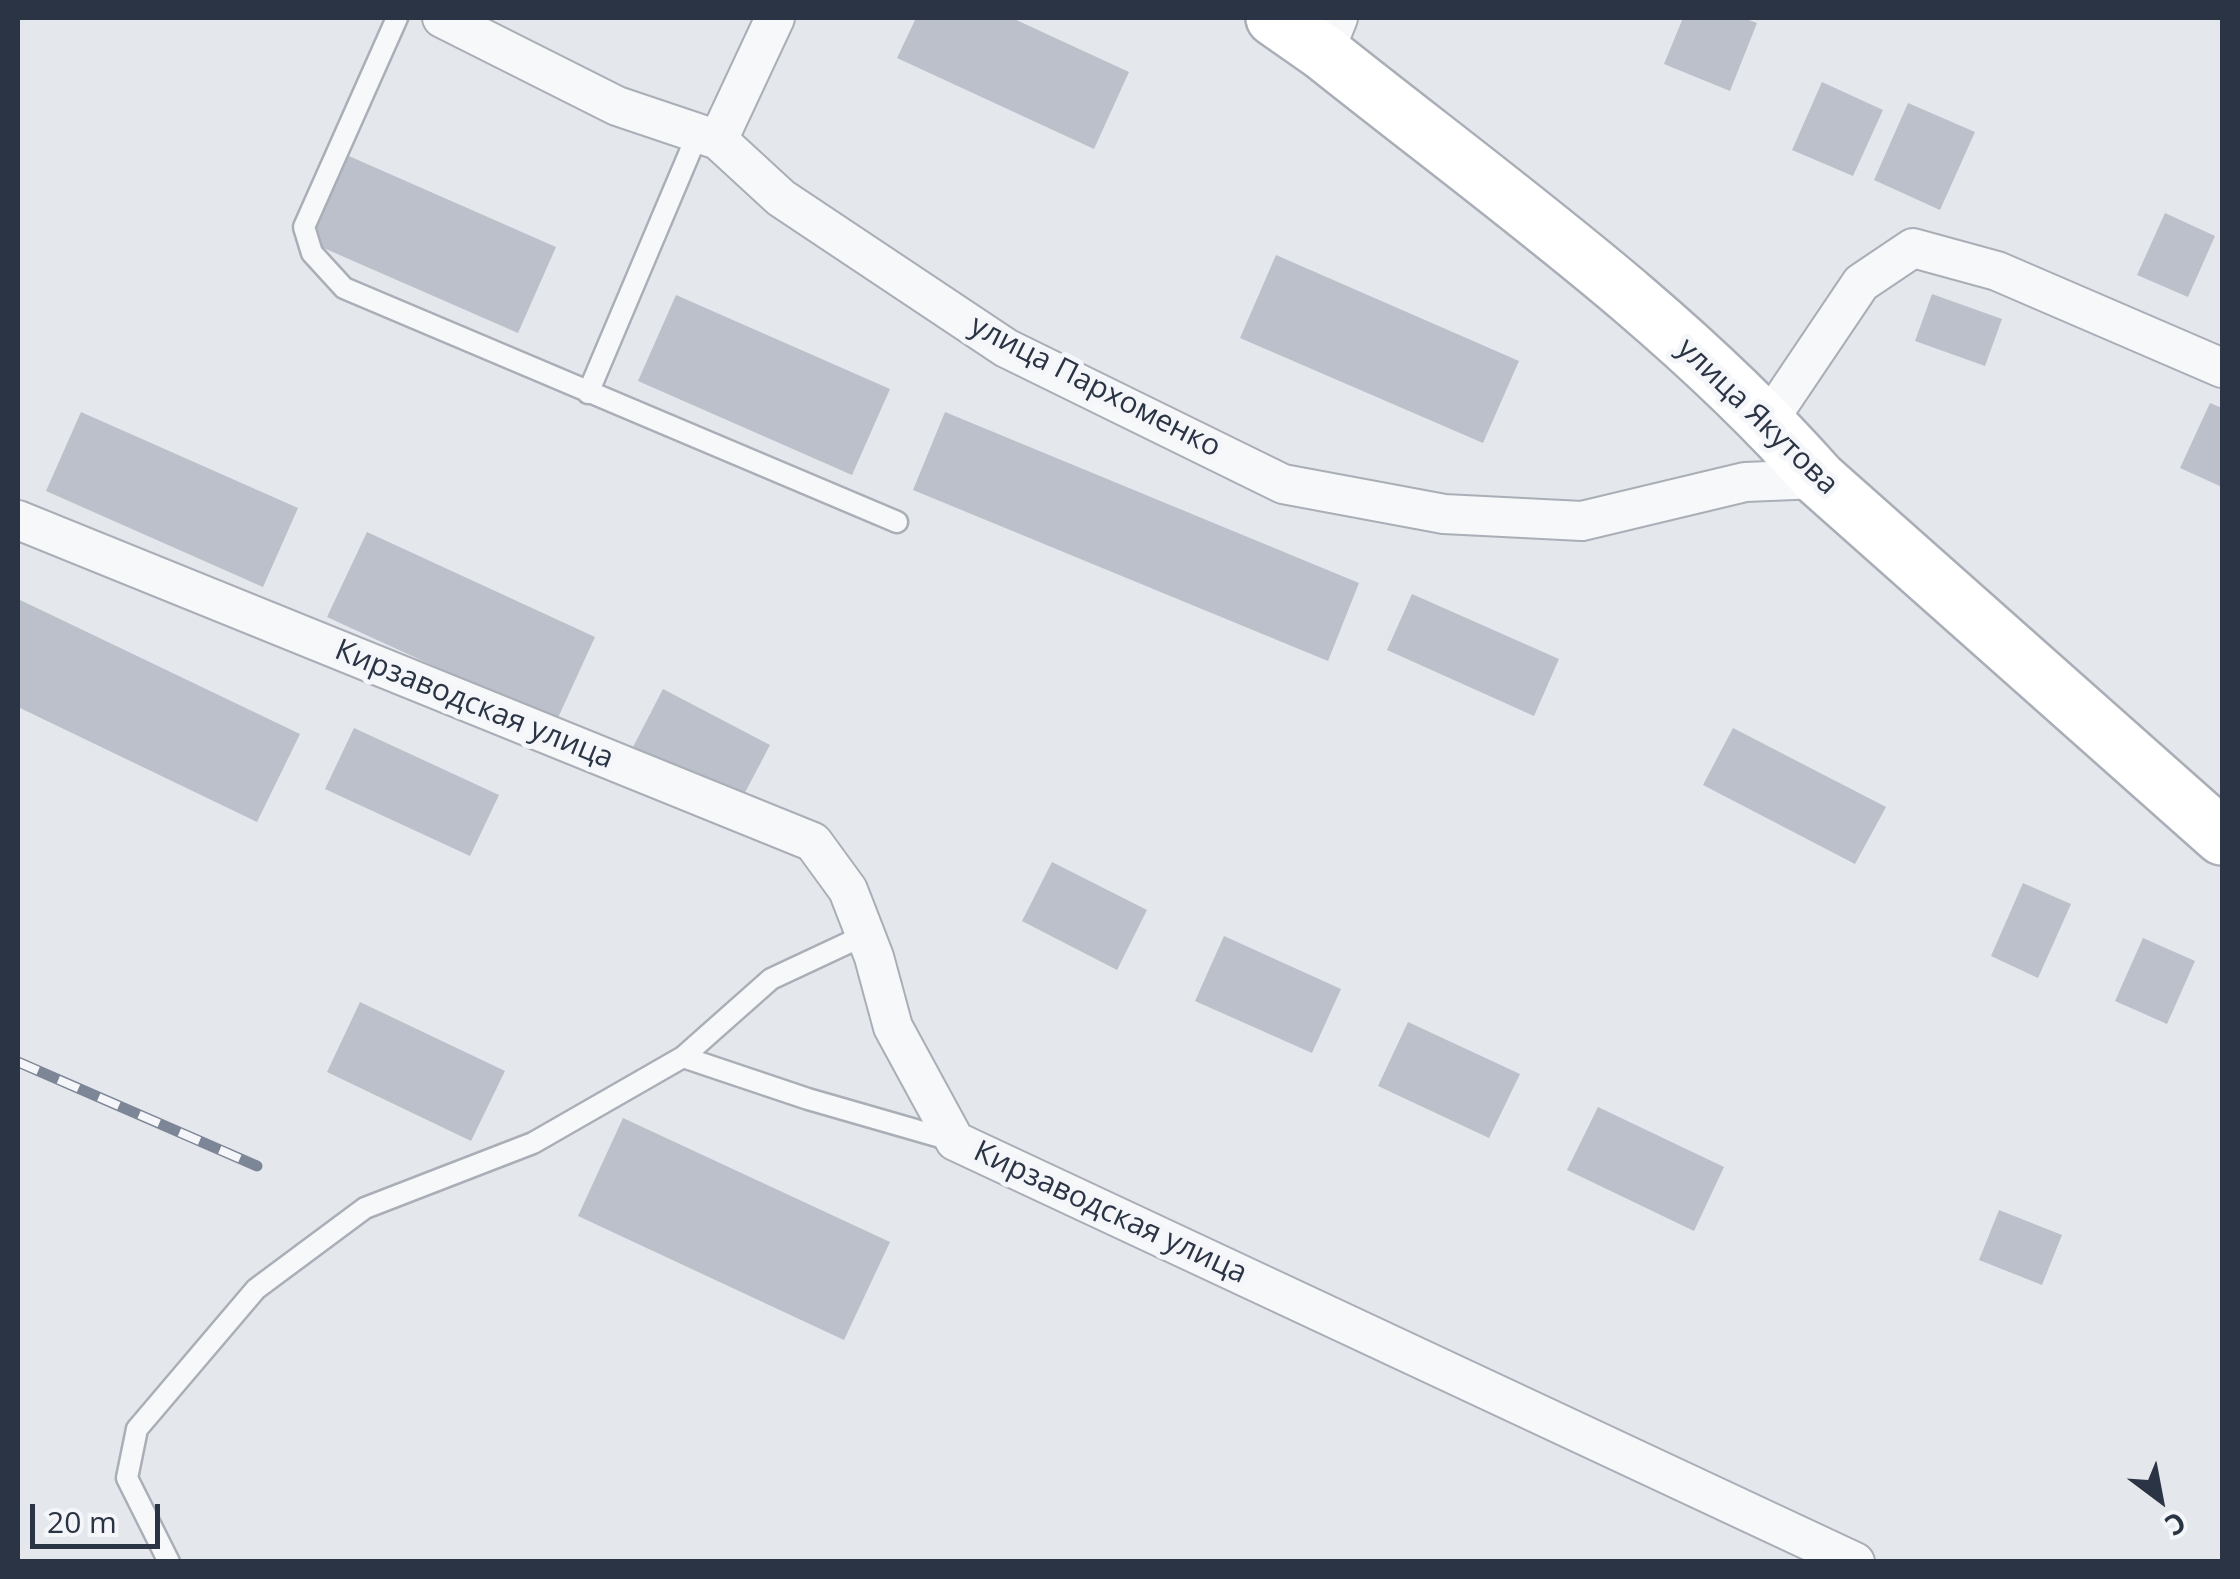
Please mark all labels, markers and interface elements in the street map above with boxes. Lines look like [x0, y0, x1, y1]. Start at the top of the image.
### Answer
street label: улица Пархоменко [964, 308, 1226, 466]
street label: улица Якутова [1669, 331, 1845, 503]
street label: Кирзаводская улица [330, 633, 618, 777]
street label: Кирзаводская улица [968, 1134, 1252, 1292]
north arrow [2110, 1449, 2210, 1549]
scale bar [35, 1484, 165, 1546]
text: 20 m [47, 1501, 117, 1542]
text: С [2158, 1504, 2194, 1545]

